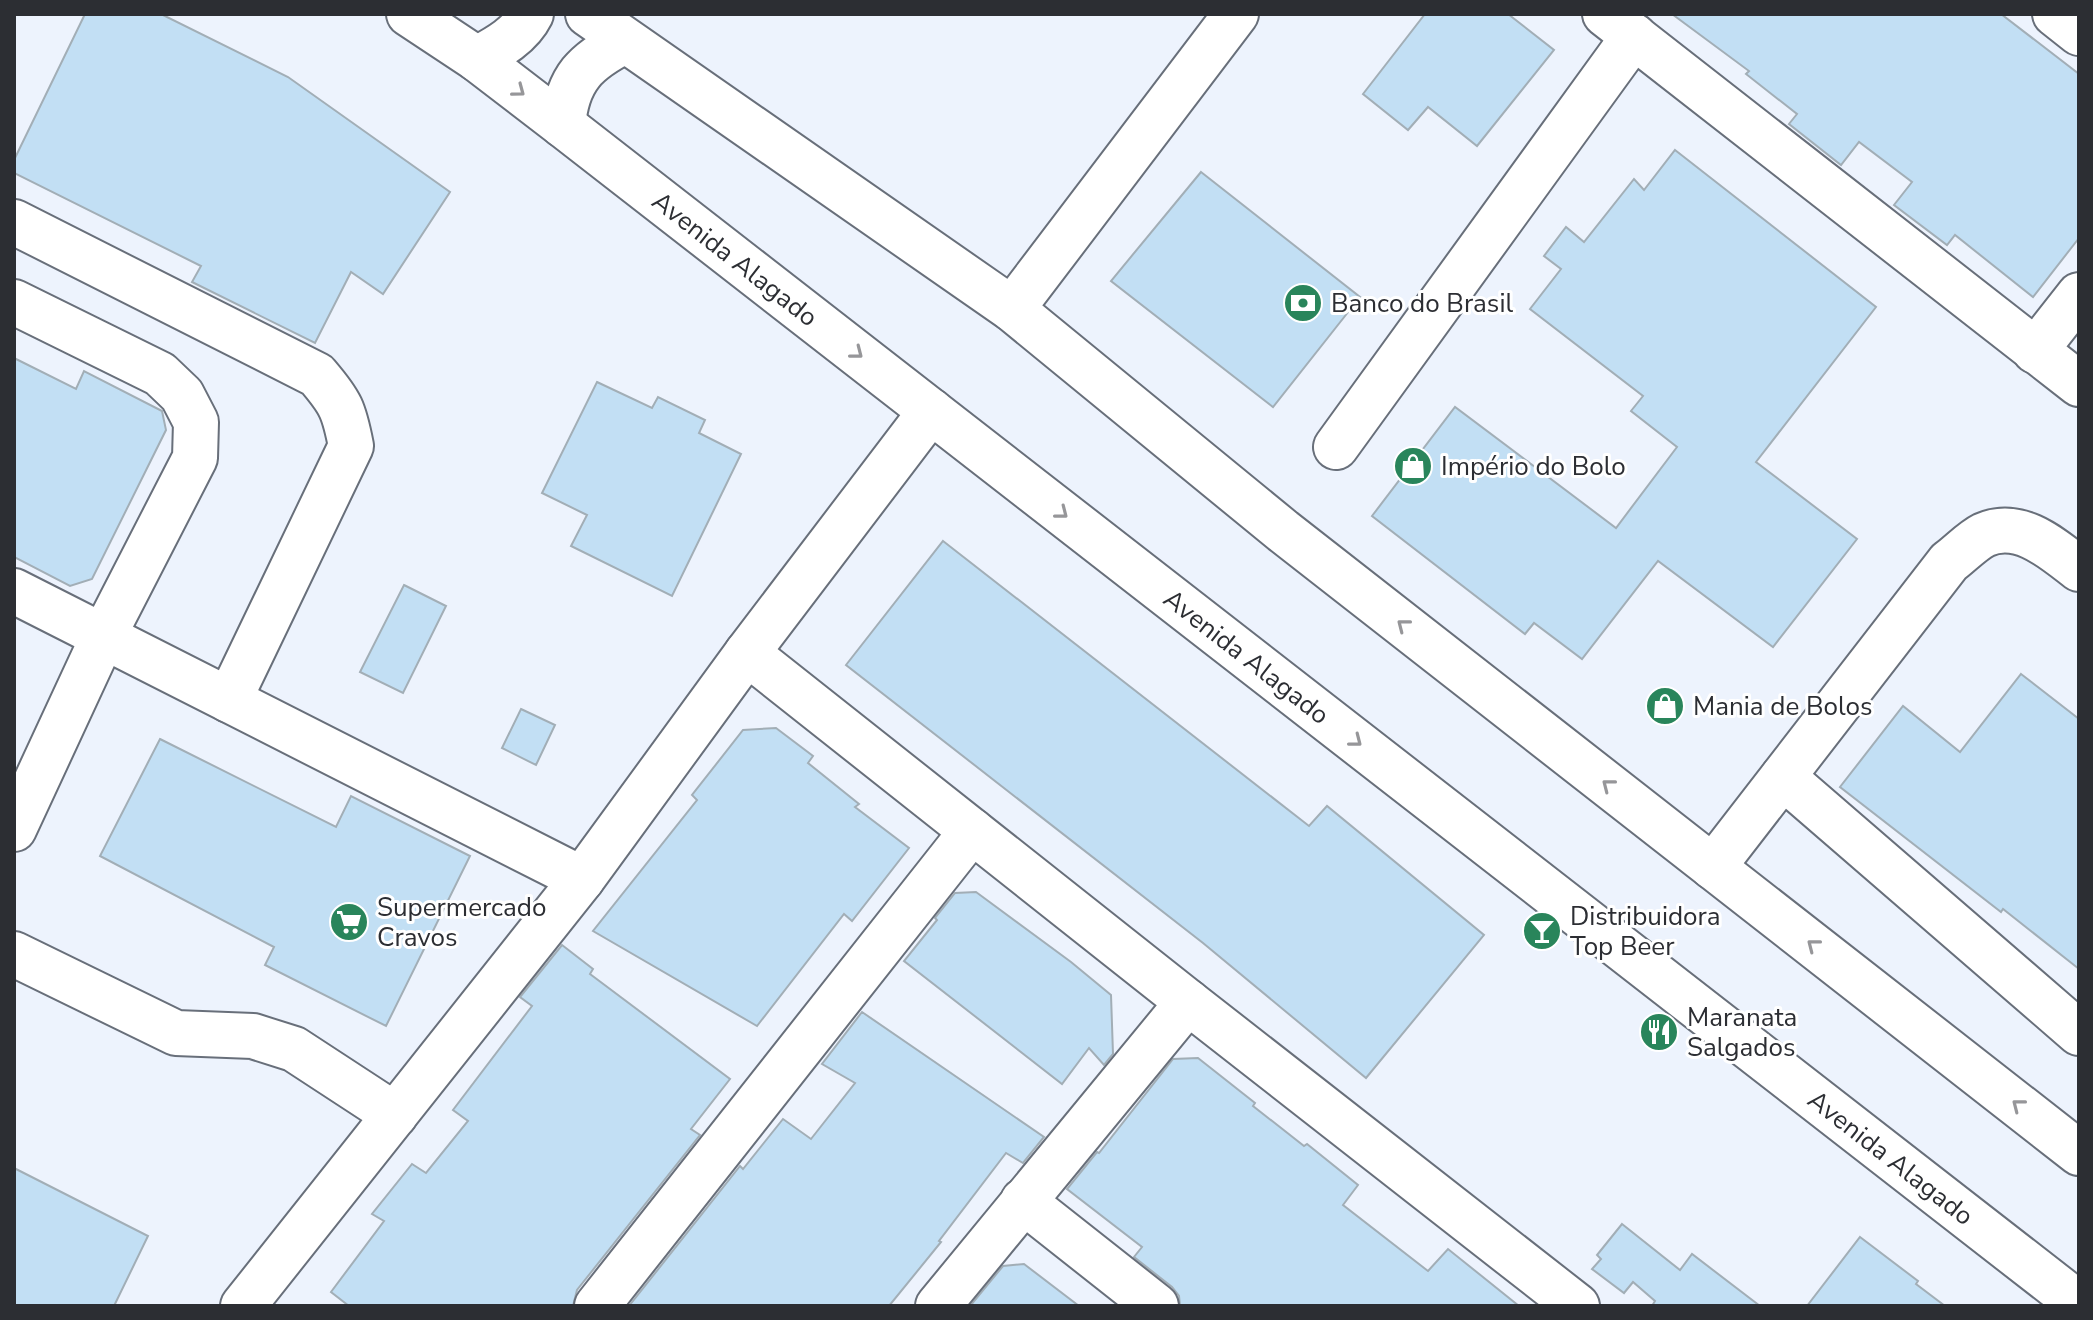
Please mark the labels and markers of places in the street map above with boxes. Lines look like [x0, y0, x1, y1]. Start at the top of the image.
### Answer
bank icon: Banco do Brasil [1282, 282, 1324, 324]
place label: Banco do Brasil [1331, 286, 1513, 321]
shop icon: Império do Bolo [1392, 445, 1434, 487]
place label: Império do Bolo [1441, 449, 1626, 484]
shop icon: Mania de Bolos [1644, 685, 1686, 727]
place label: Mania de Bolos [1693, 689, 1873, 724]
place label: Supermercado Cravos [377, 890, 546, 955]
place label: Distribuidora Top Beer [1570, 899, 1721, 964]
supermarket icon: Supermercado Cravos [328, 901, 370, 943]
bar icon: Distribuidora Top Beer [1521, 910, 1563, 952]
place label: Maranata Salgados [1687, 1000, 1797, 1065]
restaurant icon: Maranata Salgados [1638, 1011, 1680, 1053]

